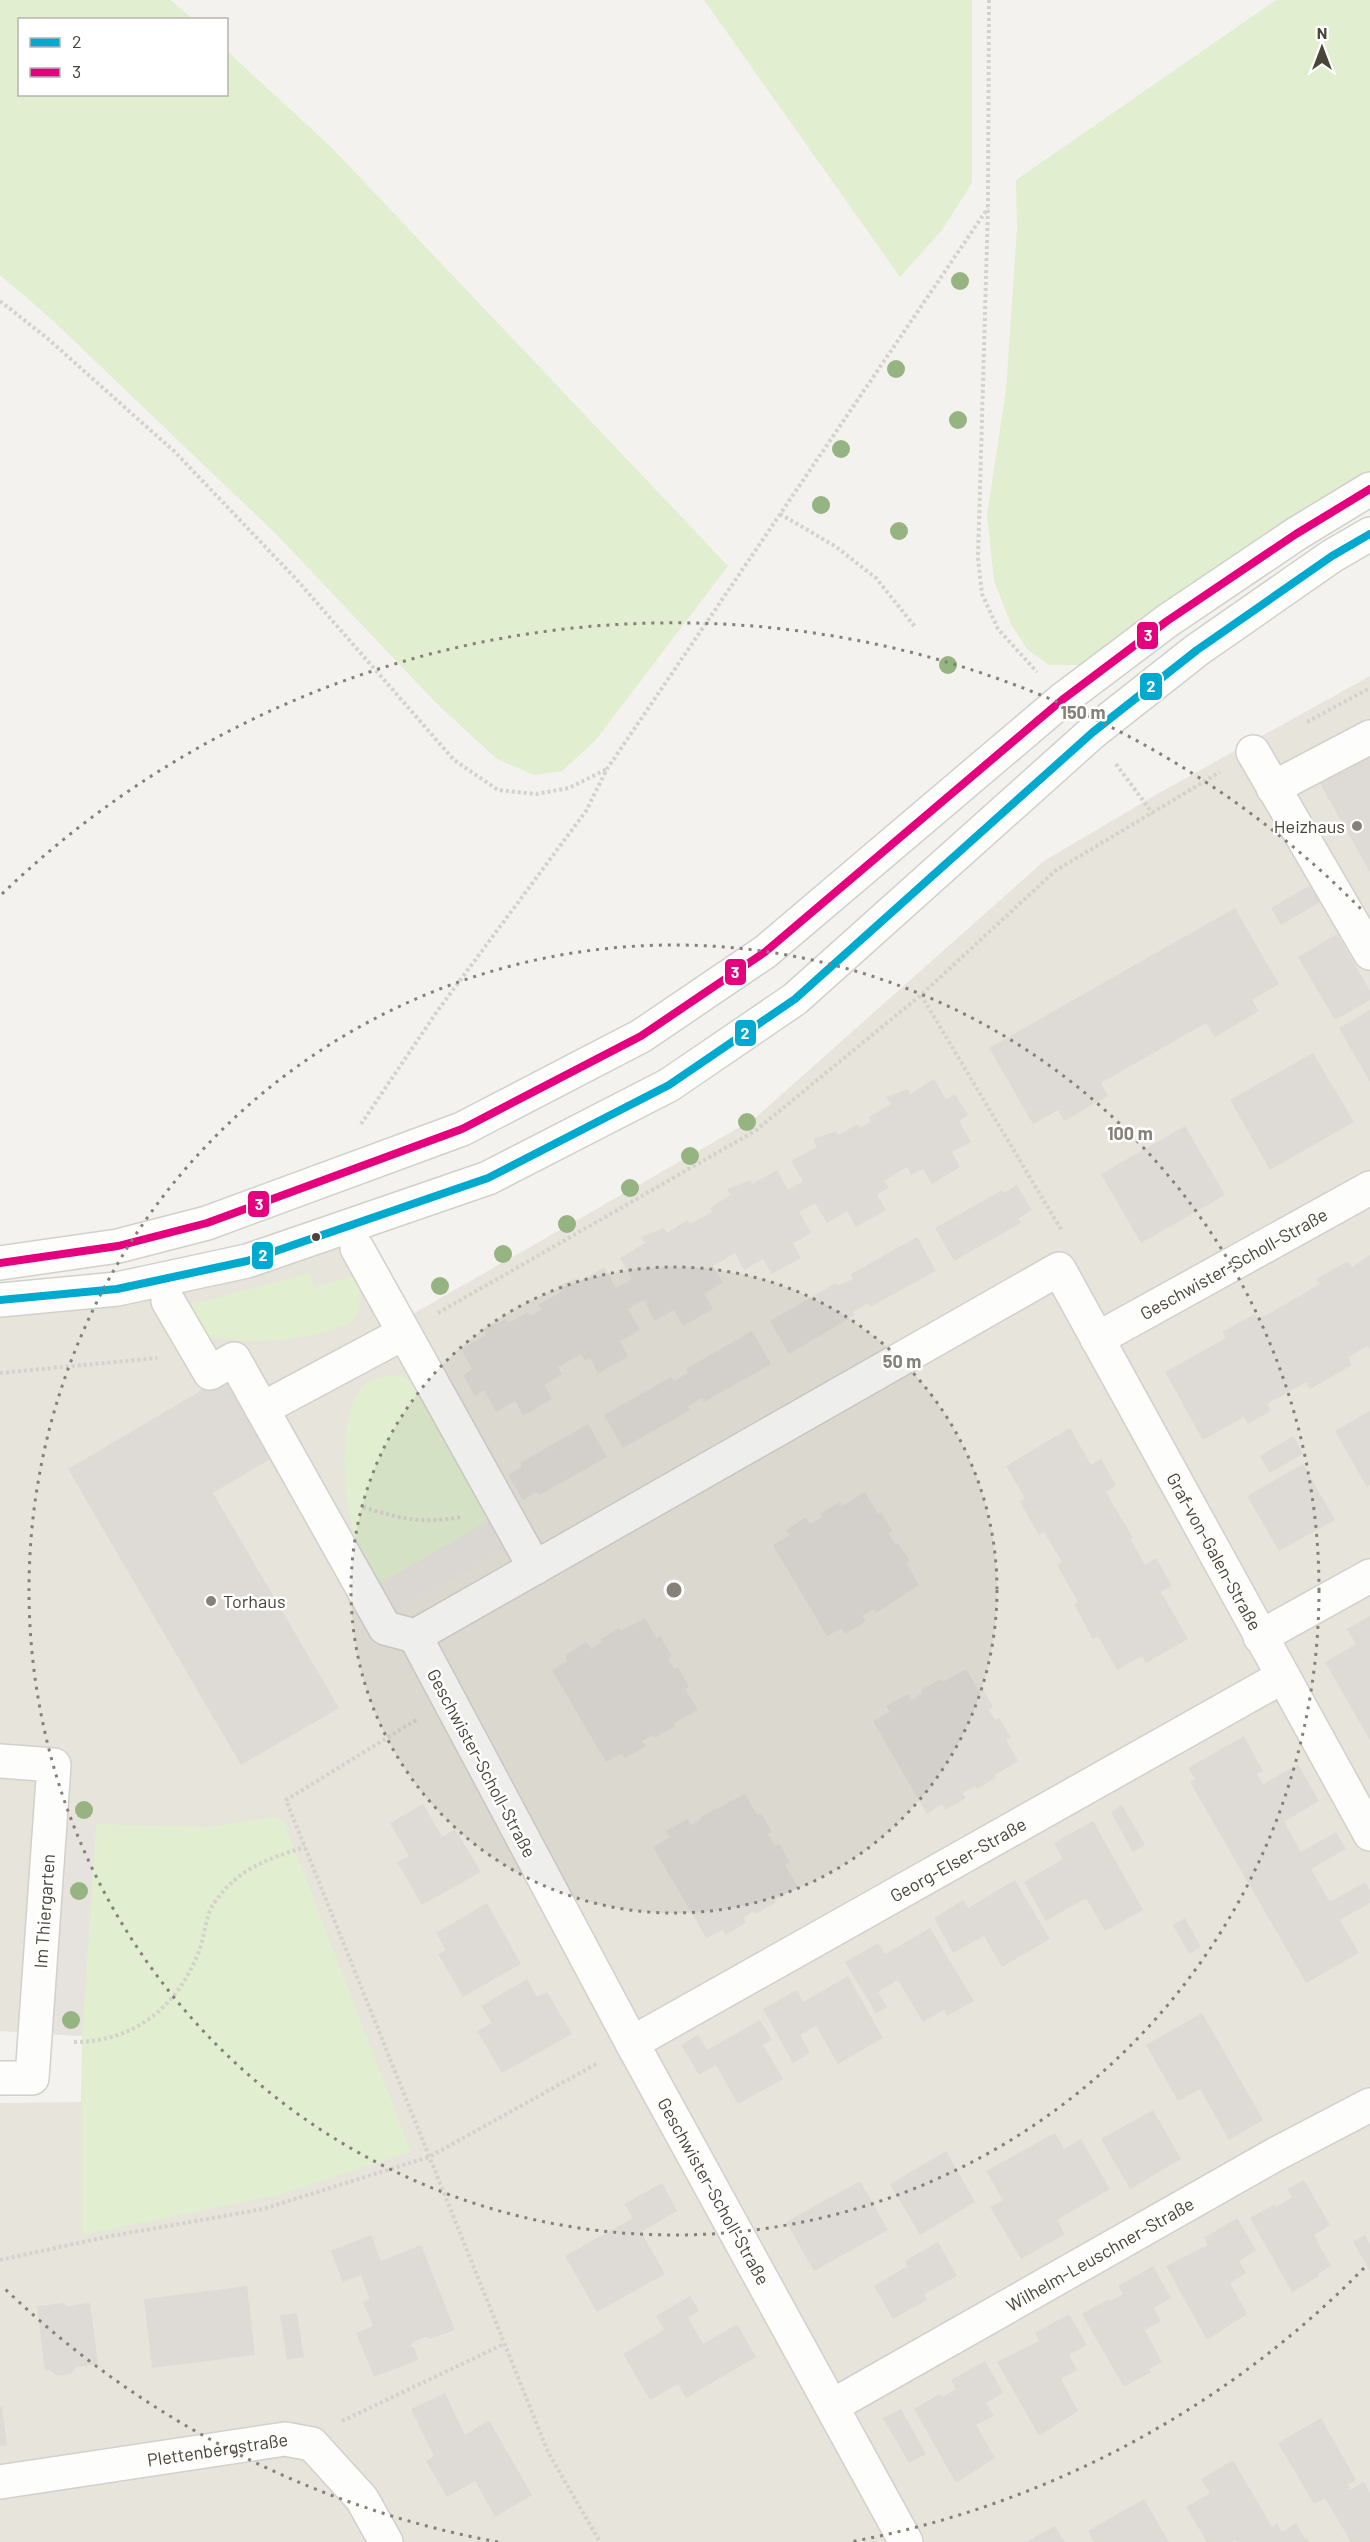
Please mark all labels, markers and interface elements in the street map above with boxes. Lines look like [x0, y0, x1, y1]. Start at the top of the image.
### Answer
legend [18, 18, 228, 96]
north arrow [1292, 18, 1352, 78]
text: N [1317, 23, 1327, 42]
text: 2 [72, 30, 82, 52]
text: 3 [72, 60, 81, 82]
line badge: 3 [1136, 621, 1159, 650]
text: 3 [1144, 625, 1152, 644]
line badge: 2 [1139, 672, 1163, 701]
text: 2 [1147, 676, 1156, 695]
text: 150 m [1061, 701, 1105, 723]
place label: Heizhaus [1274, 815, 1345, 837]
marker: Heizhaus [1350, 819, 1364, 833]
line badge: 3 [724, 958, 747, 986]
text: 3 [731, 962, 739, 981]
line badge: 2 [734, 1019, 757, 1047]
text: 2 [741, 1023, 750, 1042]
text: 100 m [1107, 1122, 1153, 1144]
line badge: 3 [247, 1190, 270, 1218]
text: 3 [255, 1194, 263, 1213]
street label: Geschwister-Scholl-Straße [1136, 1203, 1331, 1324]
unlabelled marker [310, 1231, 322, 1243]
line badge: 2 [251, 1241, 274, 1270]
text: 2 [259, 1245, 268, 1264]
text: 50 m [883, 1350, 921, 1372]
street label: Graf-von-Galen-Straße [1162, 1469, 1267, 1634]
centre of rings [664, 1580, 684, 1600]
place label: Torhaus [223, 1590, 286, 1612]
marker: Torhaus [204, 1594, 218, 1608]
street label: Geschwister-Scholl-Straße [423, 1665, 541, 1861]
street label: Georg-Elser-Straße [886, 1812, 1030, 1907]
street label: Im Thiergarten [29, 1853, 59, 1969]
street label: Geschwister-Scholl-Straße [653, 2094, 775, 2288]
street label: Wilhelm-Leuschner-Straße [1002, 2192, 1198, 2316]
street label: Plettenbergstraße [146, 2428, 289, 2471]

